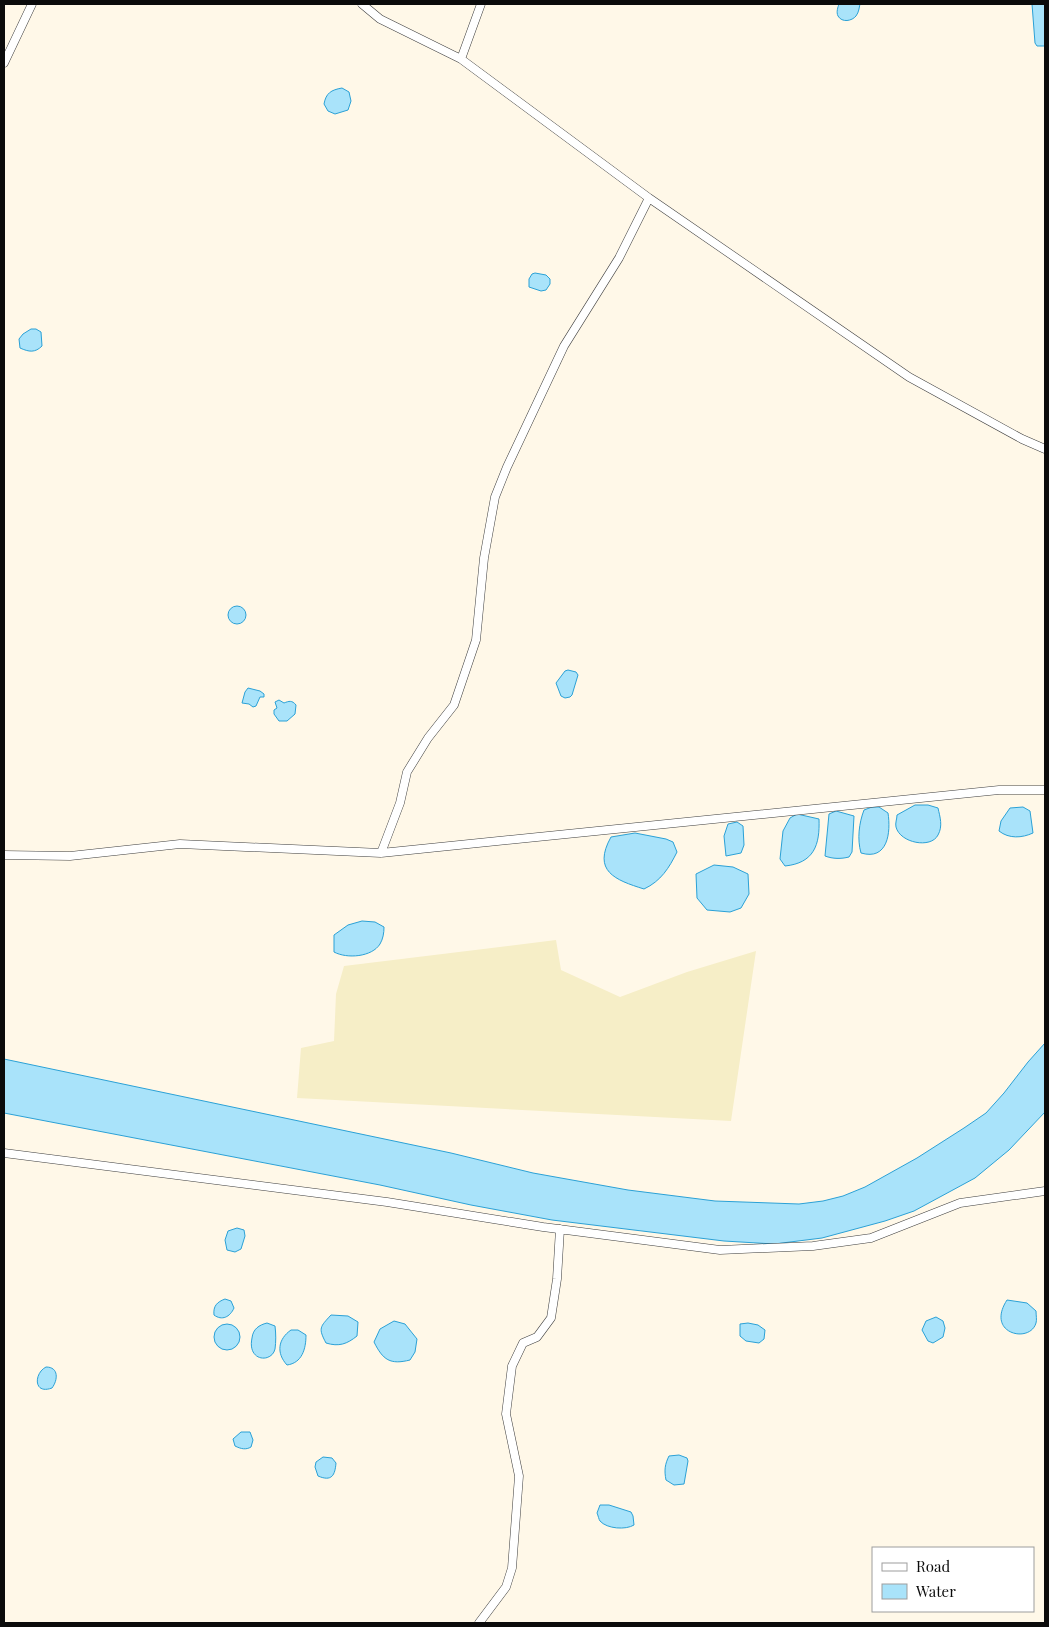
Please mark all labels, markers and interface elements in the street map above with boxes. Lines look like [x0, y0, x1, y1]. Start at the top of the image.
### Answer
legend [872, 1547, 1034, 1612]
text: Road [916, 1556, 950, 1576]
text: Water [915, 1581, 956, 1601]

